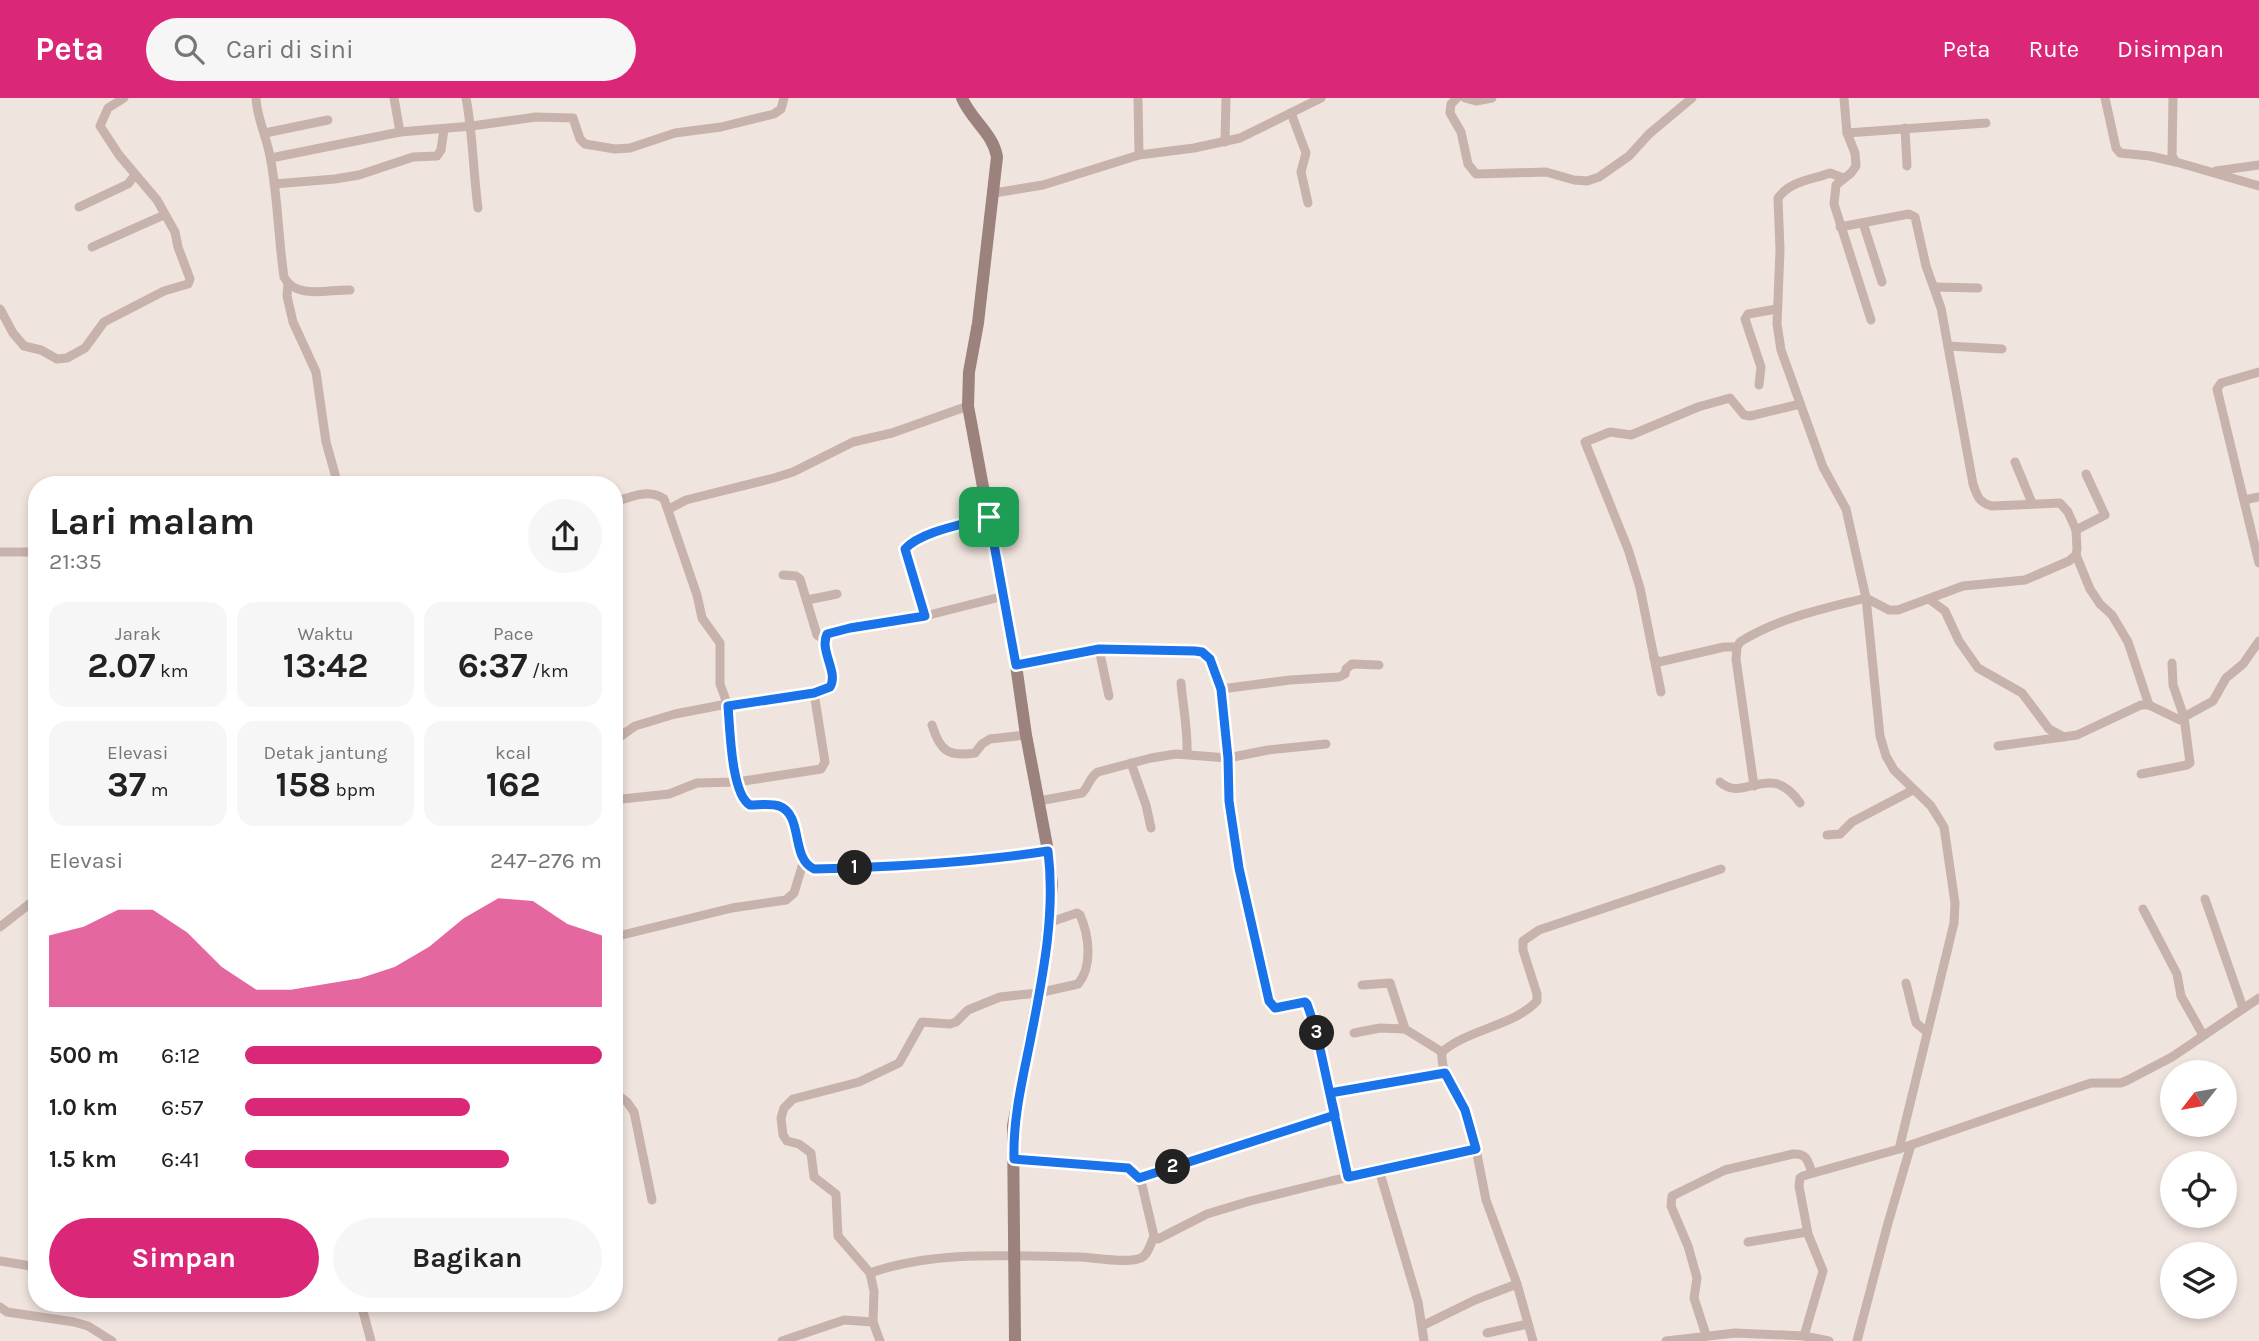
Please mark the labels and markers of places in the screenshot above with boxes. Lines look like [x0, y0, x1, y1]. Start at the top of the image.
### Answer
pin [959, 487, 1019, 547]
pin: 1 [838, 850, 872, 886]
pin: 3 [1300, 1016, 1334, 1051]
pin: 2 [1156, 1150, 1190, 1184]

